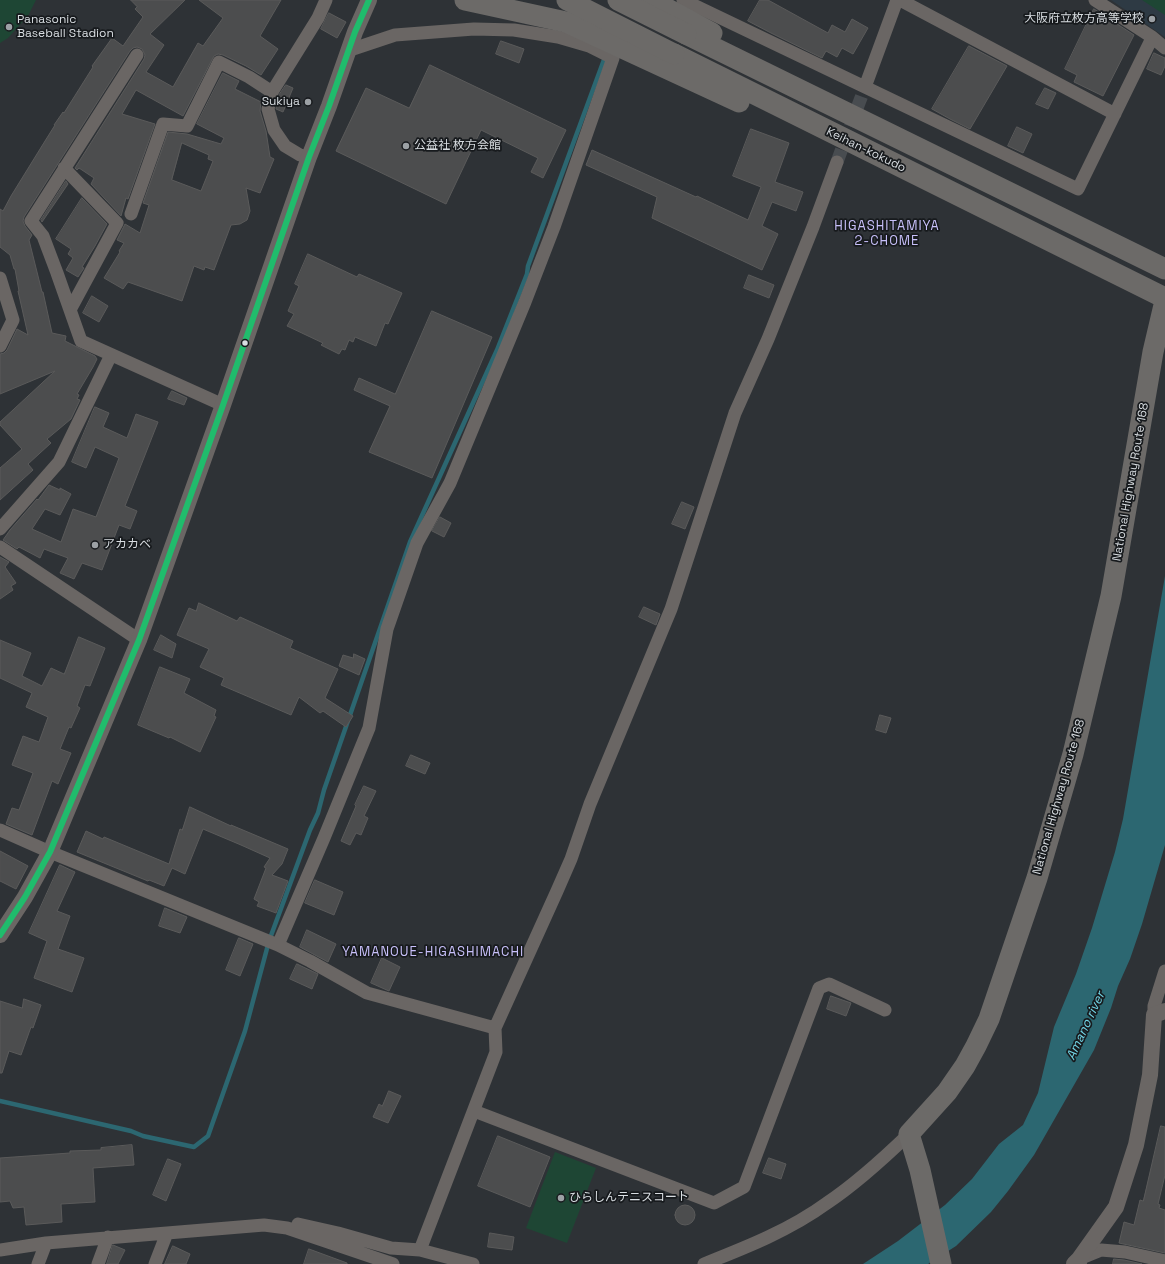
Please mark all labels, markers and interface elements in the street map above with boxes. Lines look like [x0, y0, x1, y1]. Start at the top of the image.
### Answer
place label: 大阪府立枚方高等学校 [1024, 12, 1144, 26]
place label: Panasonic Baseball Stadion [17, 13, 114, 41]
marker: 大阪府立枚方高等学校 [1147, 14, 1157, 24]
marker: Panasonic Baseball Stadion [4, 22, 14, 32]
place label: Sukiya [262, 95, 300, 109]
marker: Sukiya [303, 97, 313, 107]
street label: Keihan-kokudo [824, 125, 908, 175]
place label: 公益社 枚方会館 [414, 139, 501, 153]
marker: 公益社 枚方会館 [401, 141, 411, 151]
district label: HIGASHITAMIYA 2-CHOME [834, 218, 940, 249]
unlabelled marker [240, 338, 250, 348]
street label: National Highway Route 168 [1110, 402, 1152, 562]
place label: アカカベ [103, 538, 151, 552]
marker: アカカベ [90, 540, 100, 550]
street label: National Highway Route 168 [1030, 718, 1088, 876]
district label: YAMANOUE-HIGASHIMACHI [342, 944, 524, 960]
water label: Amano river [1063, 989, 1109, 1063]
place label: ひらしんテニスコート [569, 1191, 689, 1205]
marker: ひらしんテニスコート [556, 1193, 566, 1203]

